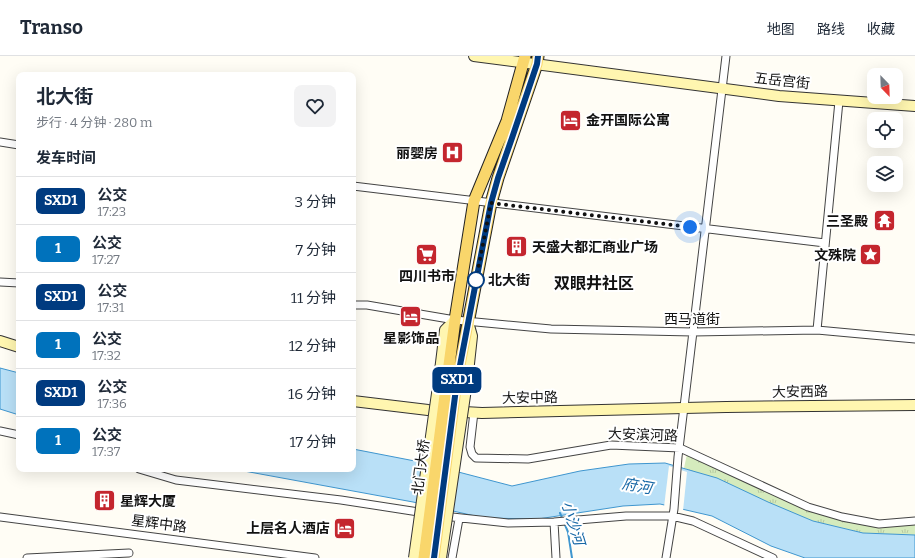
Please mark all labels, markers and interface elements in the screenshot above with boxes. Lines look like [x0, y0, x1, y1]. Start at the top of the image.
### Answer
text: Transo [20, 16, 83, 39]
text: 地图 [767, 21, 795, 38]
text: 路线 [817, 21, 845, 38]
text: 收藏 [867, 21, 895, 38]
north arrow [867, 68, 903, 104]
map controls [867, 68, 903, 192]
street label: 五岳宫街 [753, 70, 811, 92]
text: 北大街 [36, 85, 93, 108]
button: heart [294, 85, 336, 127]
hotel icon: 金开国际公寓 [557, 107, 583, 133]
place label: 金开国际公寓 [586, 112, 670, 129]
button: locate [867, 112, 903, 148]
text: 步行 · 4 分钟 · 280 m [36, 115, 152, 130]
hospital icon: 丽婴房 [440, 140, 466, 166]
place label: 丽婴房 [396, 145, 438, 162]
text: 发车时间 [36, 149, 96, 167]
button: layers [867, 156, 903, 192]
text: 公交 [97, 186, 127, 204]
text: SXD1 [44, 192, 77, 209]
text: 3 分钟 [294, 193, 336, 211]
text: 17:23 [97, 204, 126, 219]
temple icon: 三圣殿 [871, 208, 897, 234]
place label: 三圣殿 [826, 213, 868, 230]
your location [680, 217, 700, 237]
text: 公交 [92, 234, 122, 252]
building icon: 天盛大都汇商业广场 [503, 234, 529, 260]
place label: 天盛大都汇商业广场 [532, 239, 658, 256]
text: 1 [55, 240, 61, 257]
text: 7 分钟 [295, 241, 336, 259]
supermarket icon: 四川书市 [414, 241, 440, 267]
place icon: 文殊院 [858, 242, 884, 268]
place label: 文殊院 [814, 247, 856, 264]
text: 17:27 [92, 252, 120, 267]
place label: 四川书市 [399, 268, 455, 285]
marker: 北大街 [467, 271, 485, 289]
place label: 北大街 [488, 272, 530, 289]
district label: 双眼井社区 [554, 274, 634, 293]
text: 公交 [97, 282, 127, 300]
text: SXD1 [44, 288, 77, 305]
text: 11 分钟 [291, 289, 336, 307]
text: 17:31 [97, 300, 124, 315]
hotel icon: 星影饰品 [398, 303, 424, 329]
street label: 西马道街 [664, 311, 720, 328]
text: 公交 [92, 330, 122, 348]
place label: 星影饰品 [383, 330, 439, 347]
text: 1 [55, 336, 61, 353]
text: 12 分钟 [289, 337, 336, 355]
text: 17:32 [92, 348, 121, 363]
line badge: SXD1 [429, 367, 485, 393]
text: SXD1 [440, 371, 474, 388]
text: 公交 [97, 378, 127, 396]
street label: 大安西路 [772, 383, 828, 401]
text: SXD1 [44, 384, 77, 401]
text: 16 分钟 [288, 385, 336, 403]
street label: 大安中路 [502, 389, 558, 407]
text: 17:36 [97, 396, 127, 411]
street label: 大安滨河路 [608, 425, 678, 445]
text: 公交 [92, 426, 122, 444]
text: 1 [55, 432, 61, 449]
text: 17 分钟 [290, 433, 336, 451]
street label: 北门大桥 [409, 438, 433, 496]
text: 17:37 [92, 444, 120, 459]
water label: 府河 [621, 475, 656, 498]
building icon: 星辉大厦 [92, 488, 118, 514]
place label: 星辉大厦 [120, 493, 176, 510]
water label: 小沙河 [558, 499, 589, 550]
street label: 星辉中路 [130, 512, 188, 536]
hotel icon: 上层名人酒店 [332, 515, 358, 541]
place label: 上层名人酒店 [246, 520, 330, 537]

